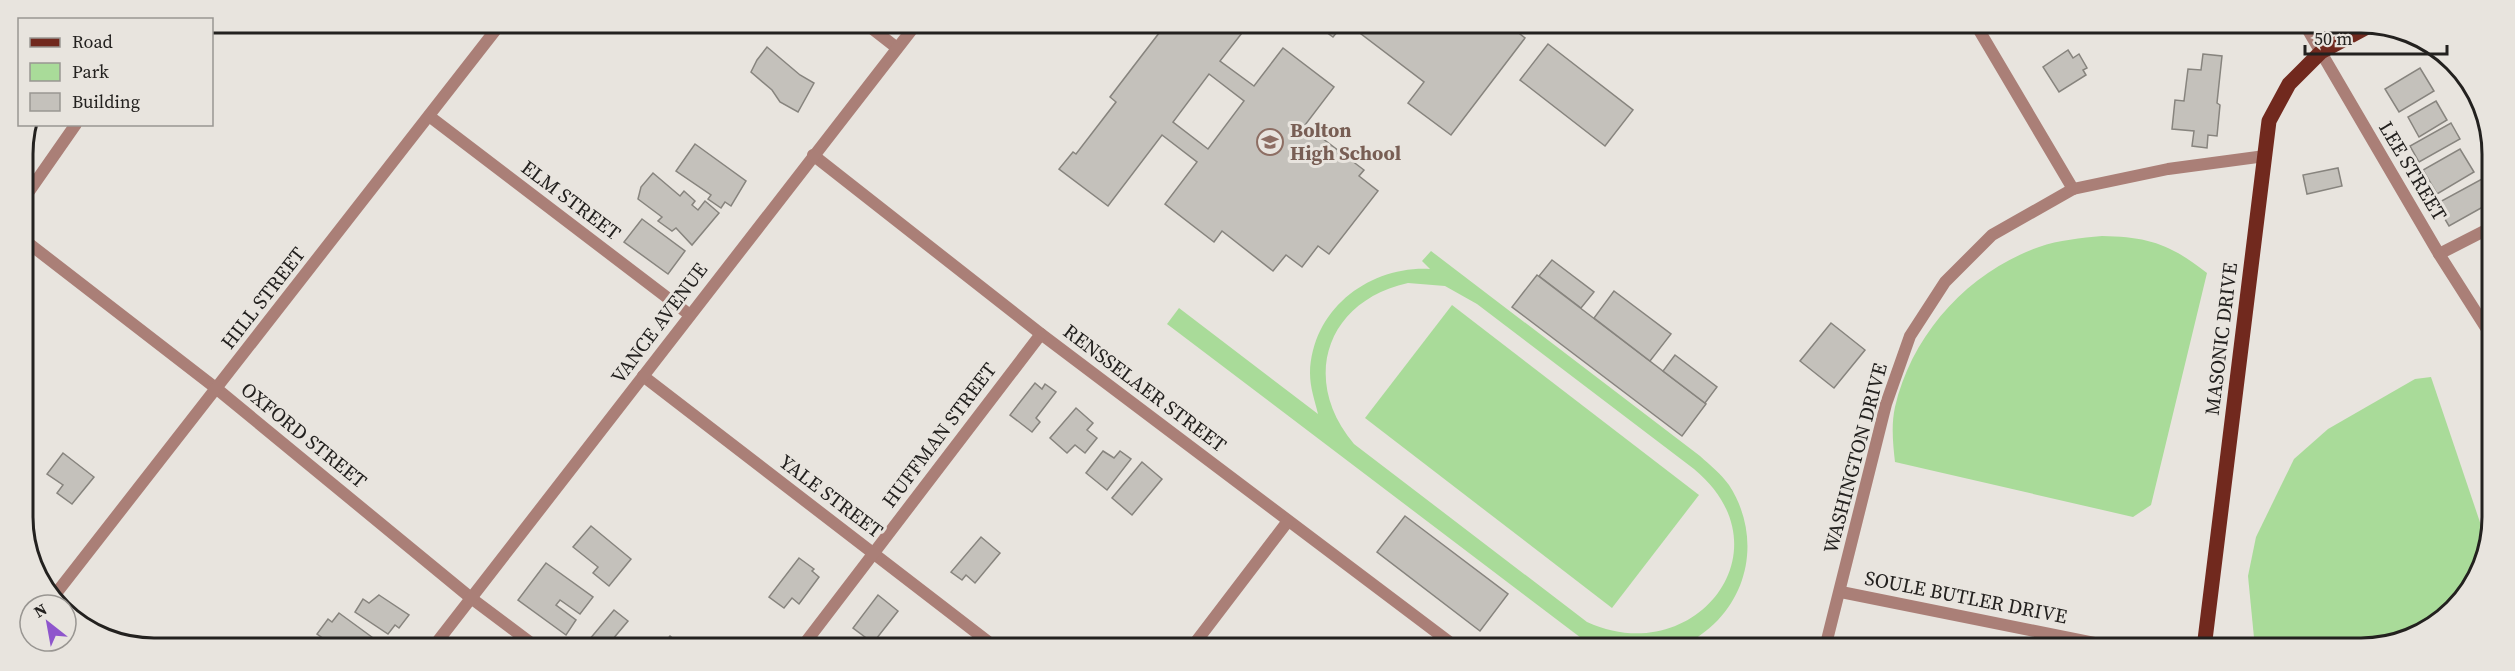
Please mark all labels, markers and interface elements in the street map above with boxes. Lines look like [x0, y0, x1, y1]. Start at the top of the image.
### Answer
legend [18, 18, 213, 126]
scale bar [2305, 18, 2448, 56]
text: 50 m [2314, 26, 2352, 51]
text: Road [72, 29, 113, 54]
text: Park [72, 59, 109, 84]
text: Building [72, 89, 140, 114]
place label: Bolton High School [1290, 116, 1401, 167]
street label: LEE STREET [2372, 116, 2454, 226]
school or university icon: Bolton High School [1255, 127, 1285, 157]
street label: ELM STREET [516, 153, 626, 247]
street label: HILL STREET [214, 241, 312, 355]
street label: VANCE AVENUE [604, 257, 714, 389]
street label: MASONIC DRIVE [2198, 261, 2244, 417]
street label: RENSSELAER STREET [1058, 317, 1232, 459]
street label: HUFFMAN STREET [875, 357, 1003, 513]
street label: WASHINGTON DRIVE [1816, 360, 1894, 556]
street label: OXFORD STREET [235, 375, 373, 495]
street label: YALE STREET [773, 448, 889, 544]
street label: SOULE BUTLER DRIVE [1862, 564, 2070, 630]
north arrow [18, 593, 78, 653]
text: N [30, 598, 51, 623]

